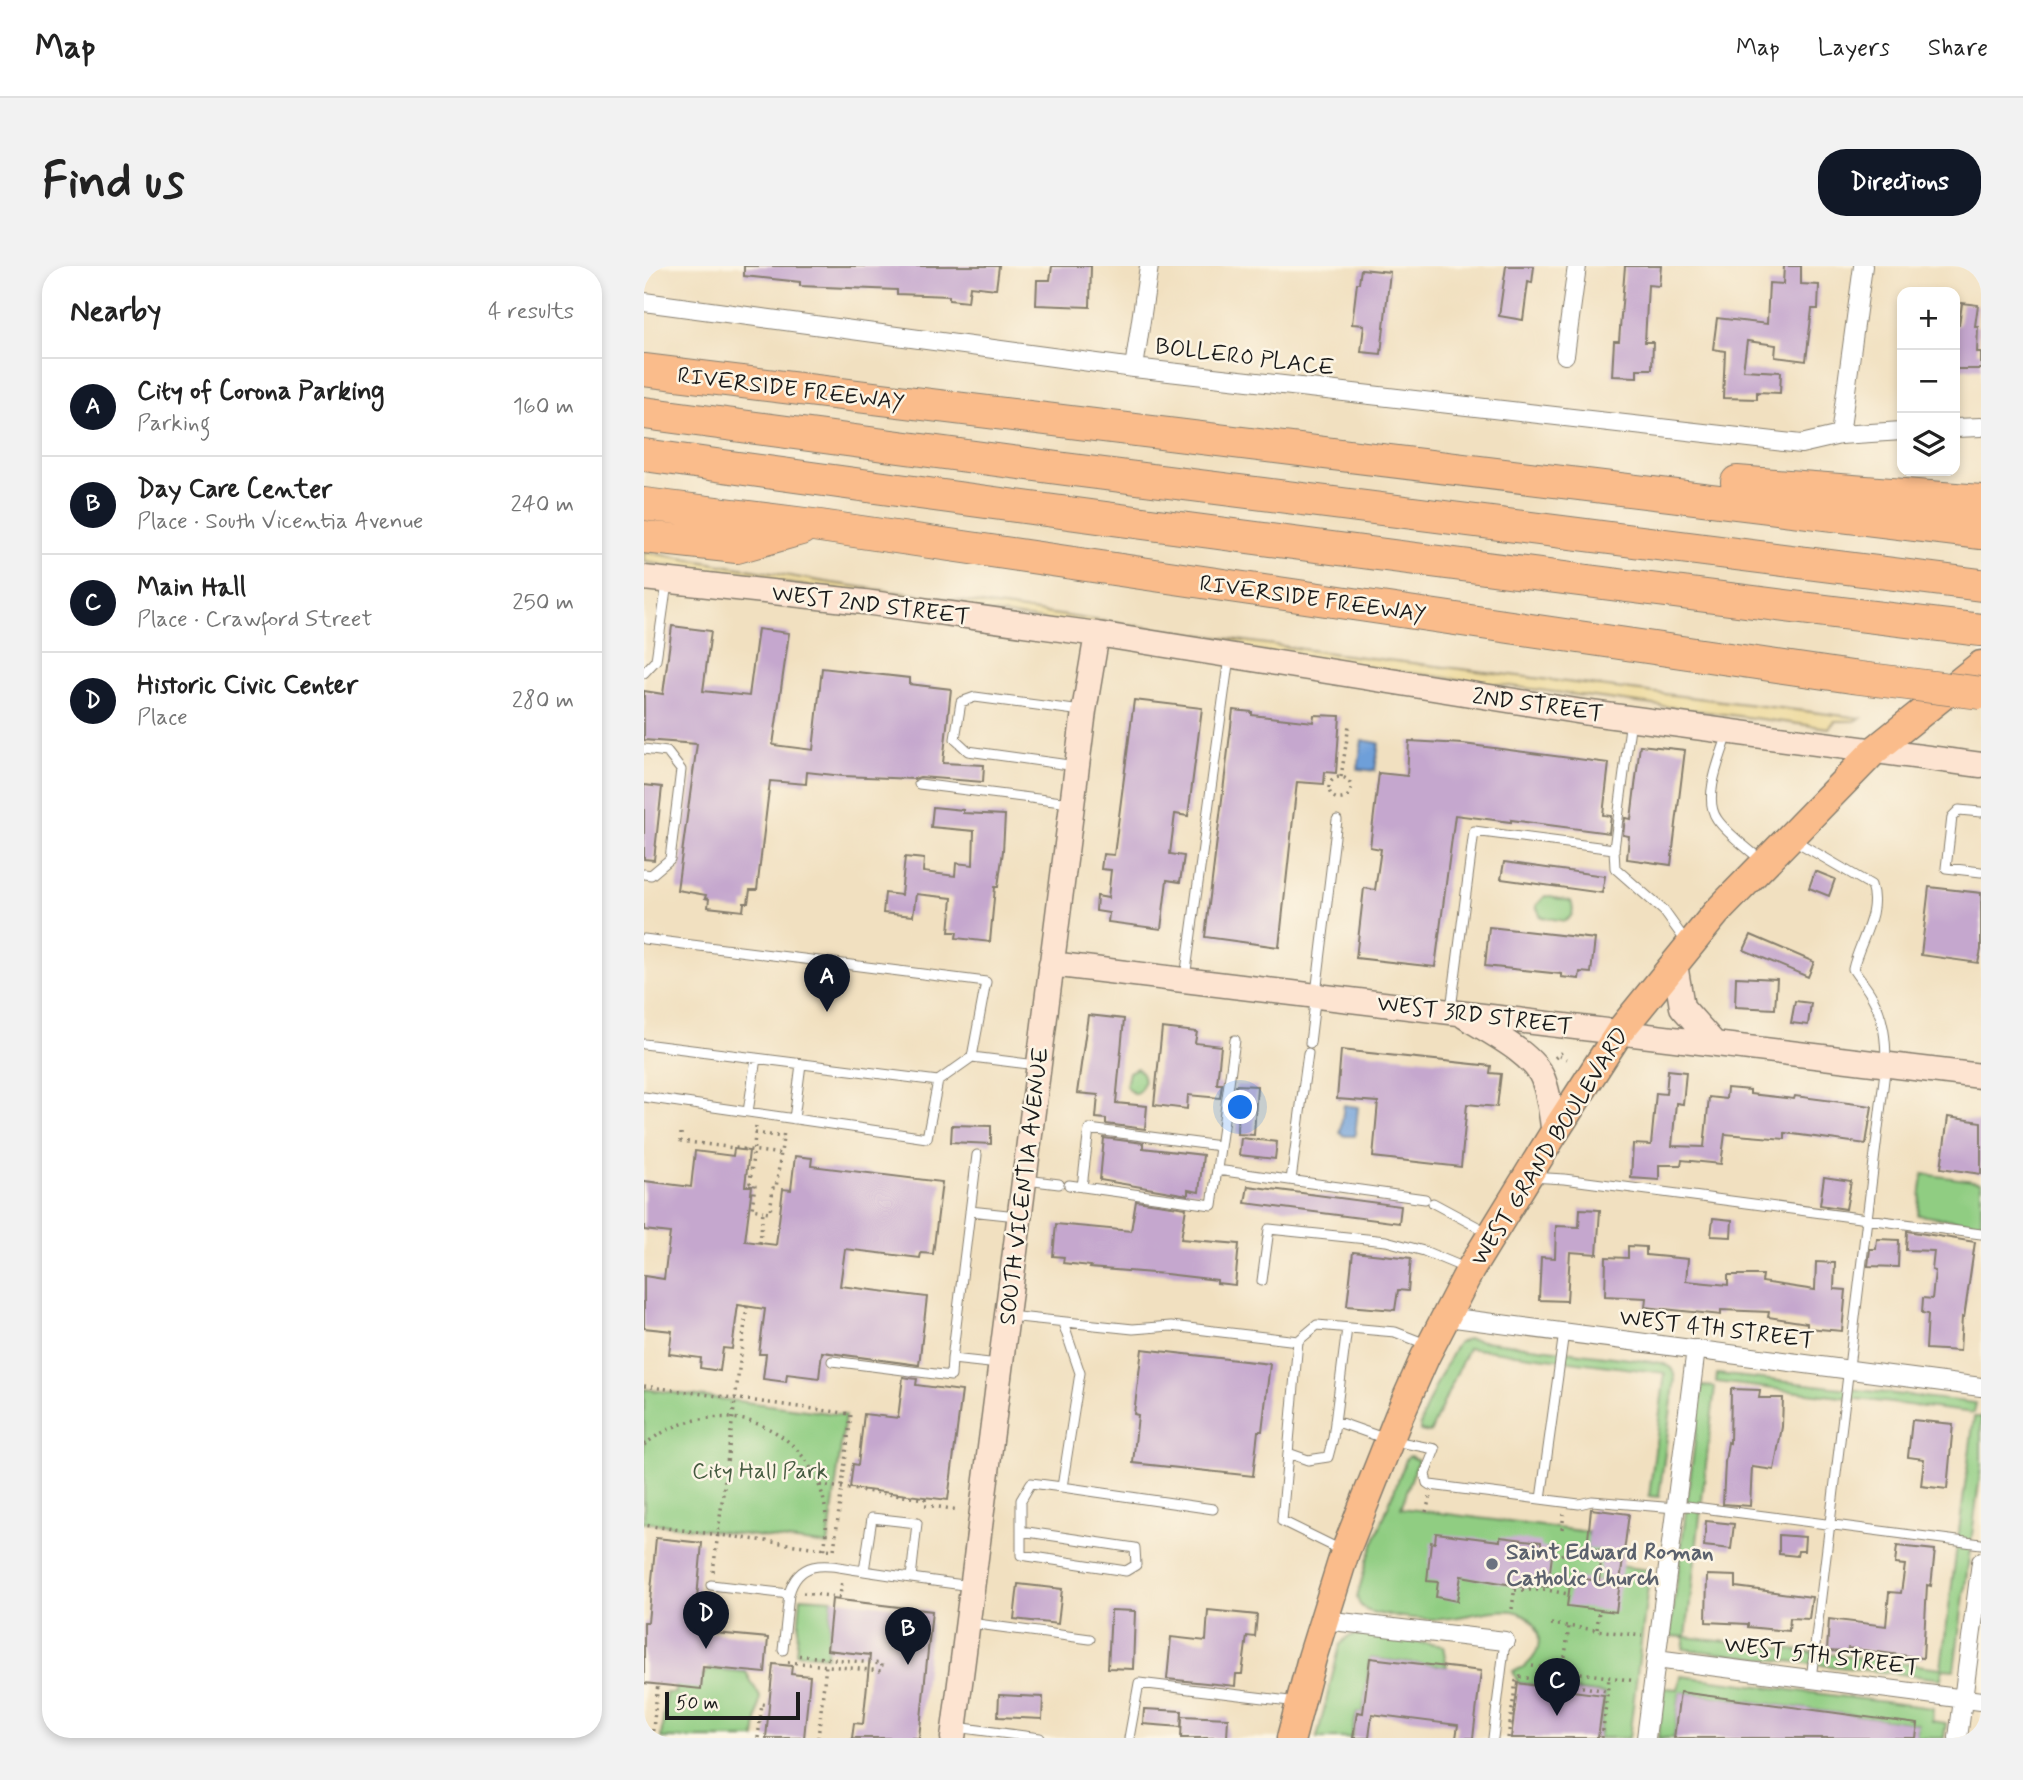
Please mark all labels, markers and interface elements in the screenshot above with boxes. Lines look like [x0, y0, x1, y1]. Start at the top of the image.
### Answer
text: Map [35, 26, 95, 70]
text: Map [1736, 33, 1780, 64]
text: Layers [1818, 33, 1890, 64]
text: Share [1928, 33, 1988, 64]
button: Directions [1818, 149, 1981, 216]
text: Find us [42, 150, 185, 215]
map controls [1897, 287, 1960, 476]
button: + [1897, 287, 1960, 350]
text: Nearby [70, 292, 161, 331]
text: 4 results [488, 297, 574, 327]
street label: BOLLERO PLACE [1153, 332, 1336, 384]
button: − [1897, 350, 1960, 413]
street label: RIVERSIDE FREEWAY [676, 361, 906, 419]
text: City of Corona Parking [137, 375, 385, 409]
text: A [85, 392, 101, 422]
text: 160 m [513, 392, 574, 422]
text: Parking [137, 409, 210, 439]
button: layers [1897, 413, 1960, 476]
text: Day Care Center [137, 473, 332, 507]
text: B [86, 490, 100, 520]
text: 240 m [510, 490, 574, 520]
text: Place · South Vicentia Avenue [137, 507, 423, 537]
street label: RIVERSIDE FREEWAY [1197, 569, 1428, 631]
text: Main Hall [137, 571, 246, 605]
street label: WEST 2ND STREET [770, 579, 972, 633]
text: C [85, 588, 101, 618]
text: 250 m [512, 588, 574, 618]
text: Place · Crawford Street [137, 605, 372, 635]
text: Historic Civic Center [137, 669, 358, 703]
street label: 2ND STREET [1470, 682, 1605, 730]
text: D [85, 686, 101, 716]
text: 280 m [512, 686, 574, 716]
text: Place [137, 703, 188, 733]
pin: A [804, 954, 850, 1012]
street label: WEST 3RD STREET [1375, 989, 1574, 1043]
street label: WEST GRAND BOULEVARD [1465, 1022, 1637, 1272]
street label: SOUTH VICENTIA AVENUE [993, 1046, 1057, 1327]
your location [1223, 1090, 1257, 1124]
street label: WEST 4TH STREET [1618, 1303, 1816, 1357]
park label: City Hall Park [692, 1457, 828, 1487]
place label: Saint Edward Roman Catholic Church [1506, 1538, 1714, 1594]
marker: Saint Edward Roman Catholic Church [1484, 1556, 1500, 1572]
pin: D [683, 1591, 729, 1649]
pin: B [885, 1607, 931, 1665]
street label: WEST 5TH STREET [1722, 1630, 1921, 1684]
pin: C [1534, 1658, 1580, 1716]
scale bar [665, 1689, 800, 1721]
text: 50 m [676, 1691, 719, 1716]

